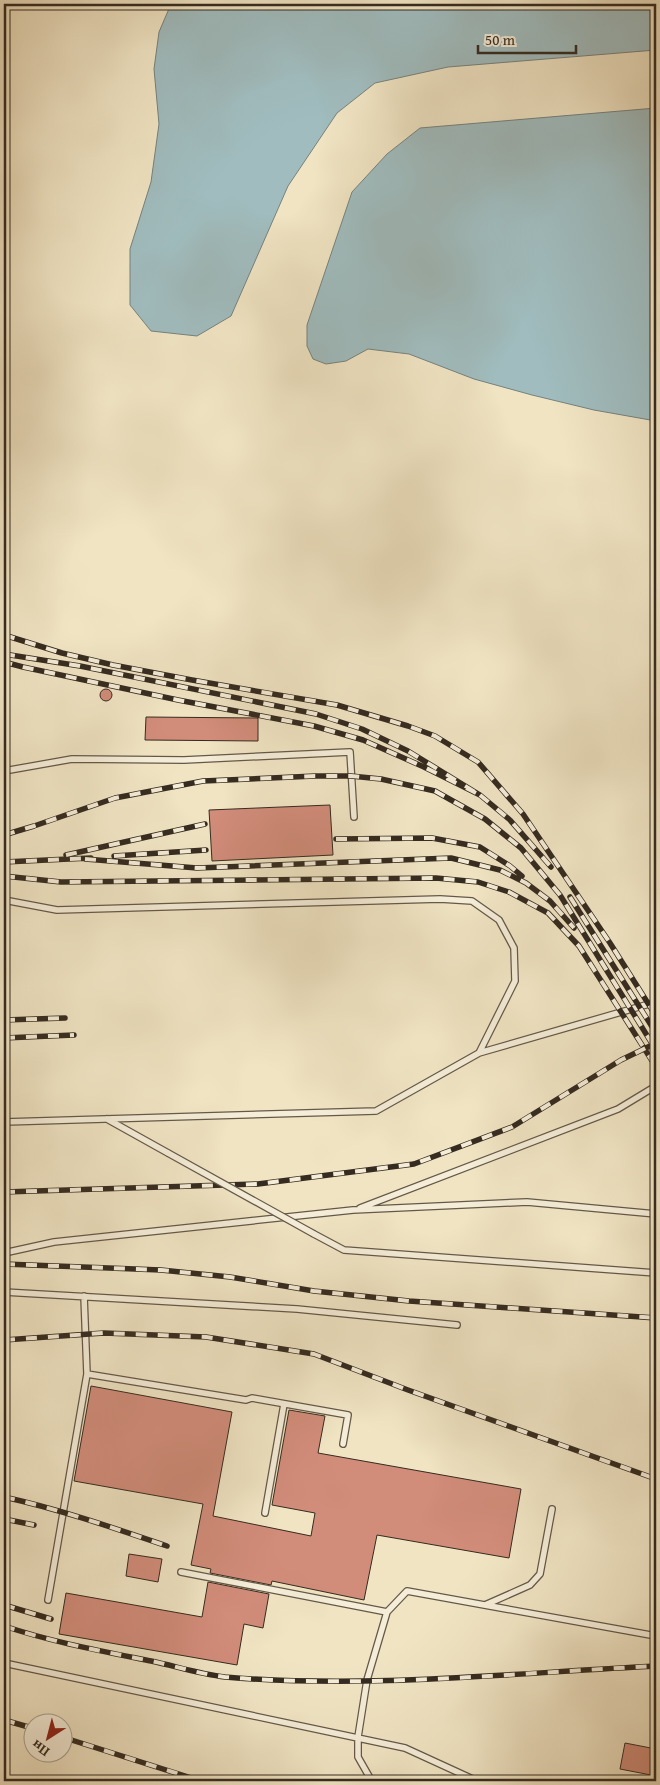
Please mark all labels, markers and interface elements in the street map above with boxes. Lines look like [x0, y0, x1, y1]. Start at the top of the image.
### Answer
scale bar [478, 22, 575, 54]
text: 50 m [485, 29, 516, 50]
north arrow [22, 1712, 72, 1762]
text: Пн [27, 1735, 54, 1762]

